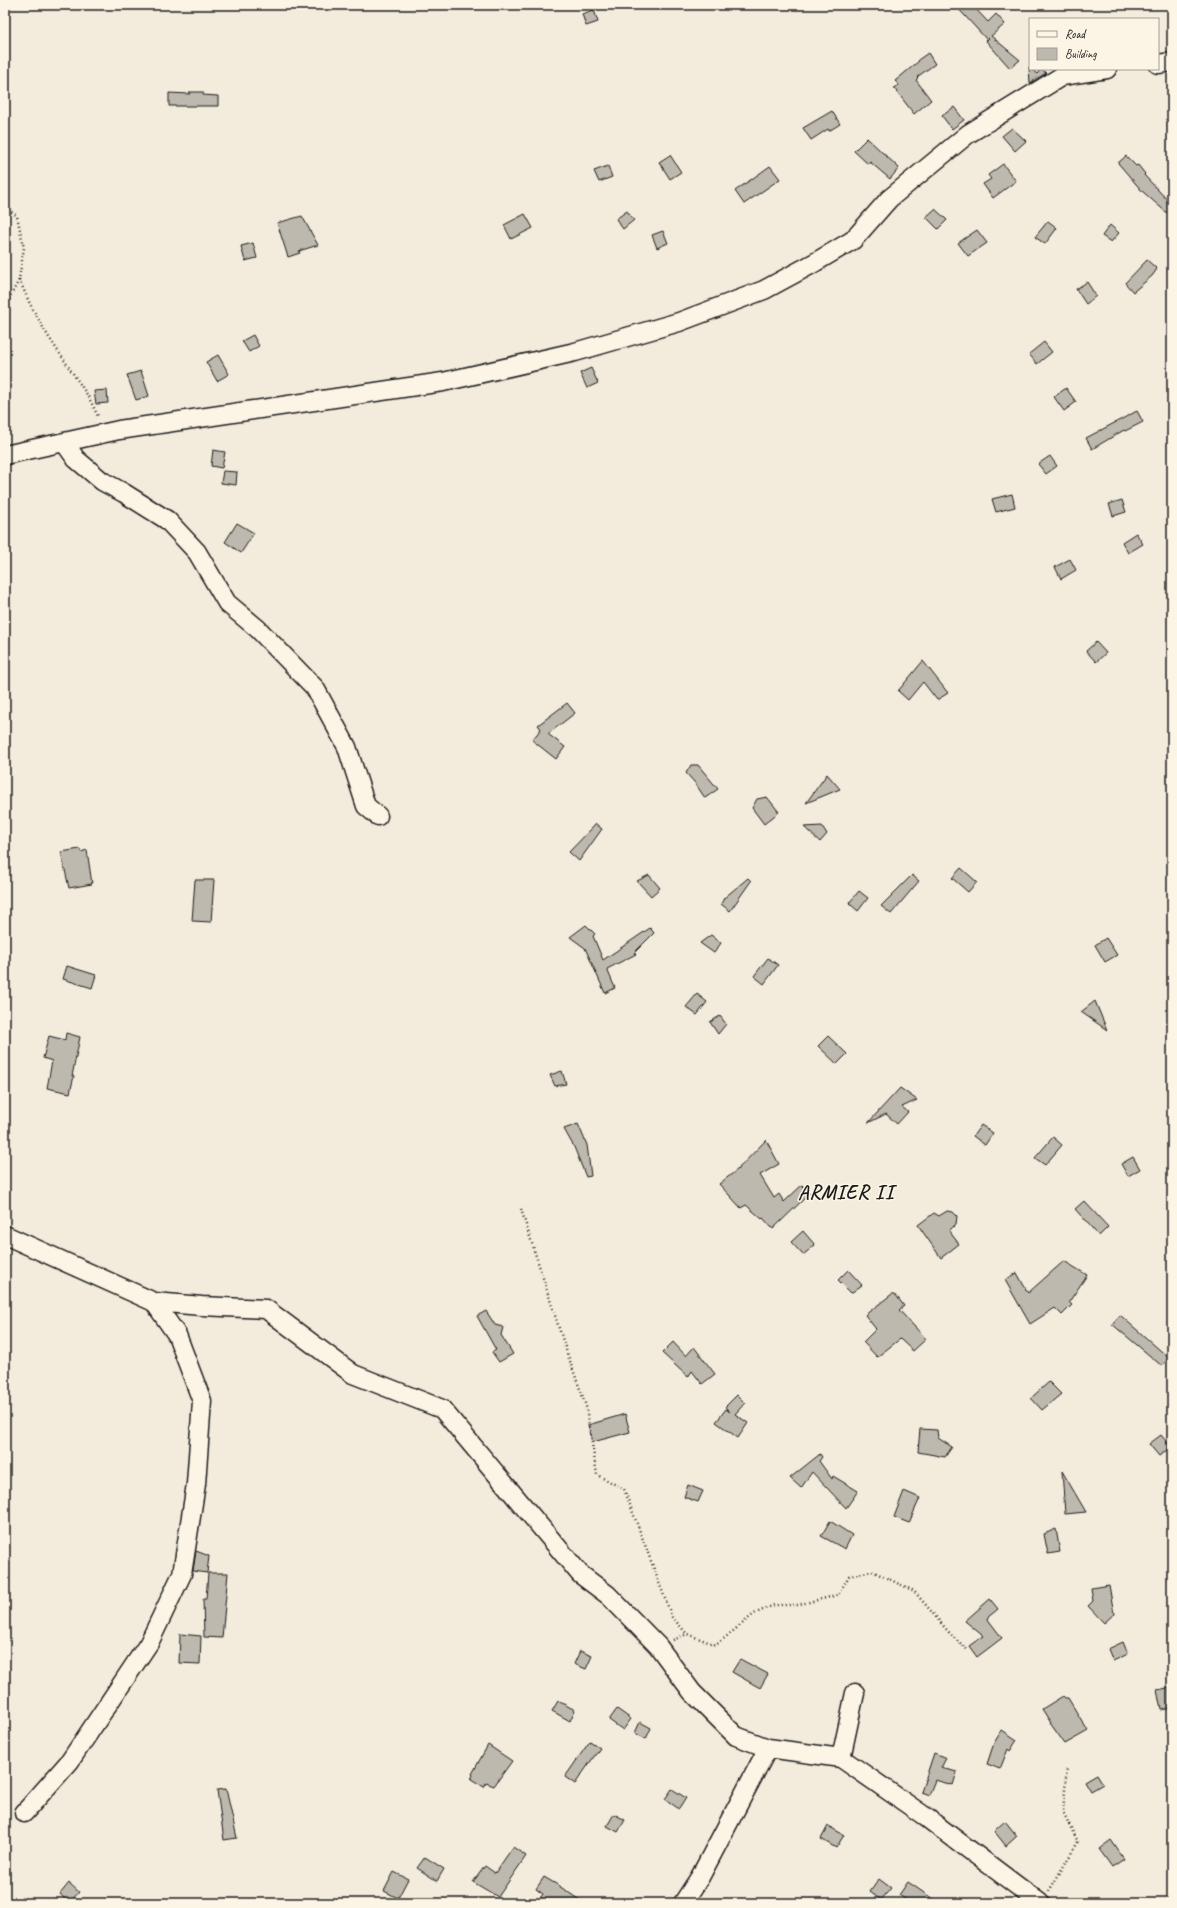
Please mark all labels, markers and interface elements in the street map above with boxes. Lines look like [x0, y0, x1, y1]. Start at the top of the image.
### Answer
legend [1029, 18, 1159, 70]
text: Road [1065, 26, 1087, 42]
text: Building [1065, 46, 1097, 62]
district label: ARMIER II [798, 1180, 898, 1205]

